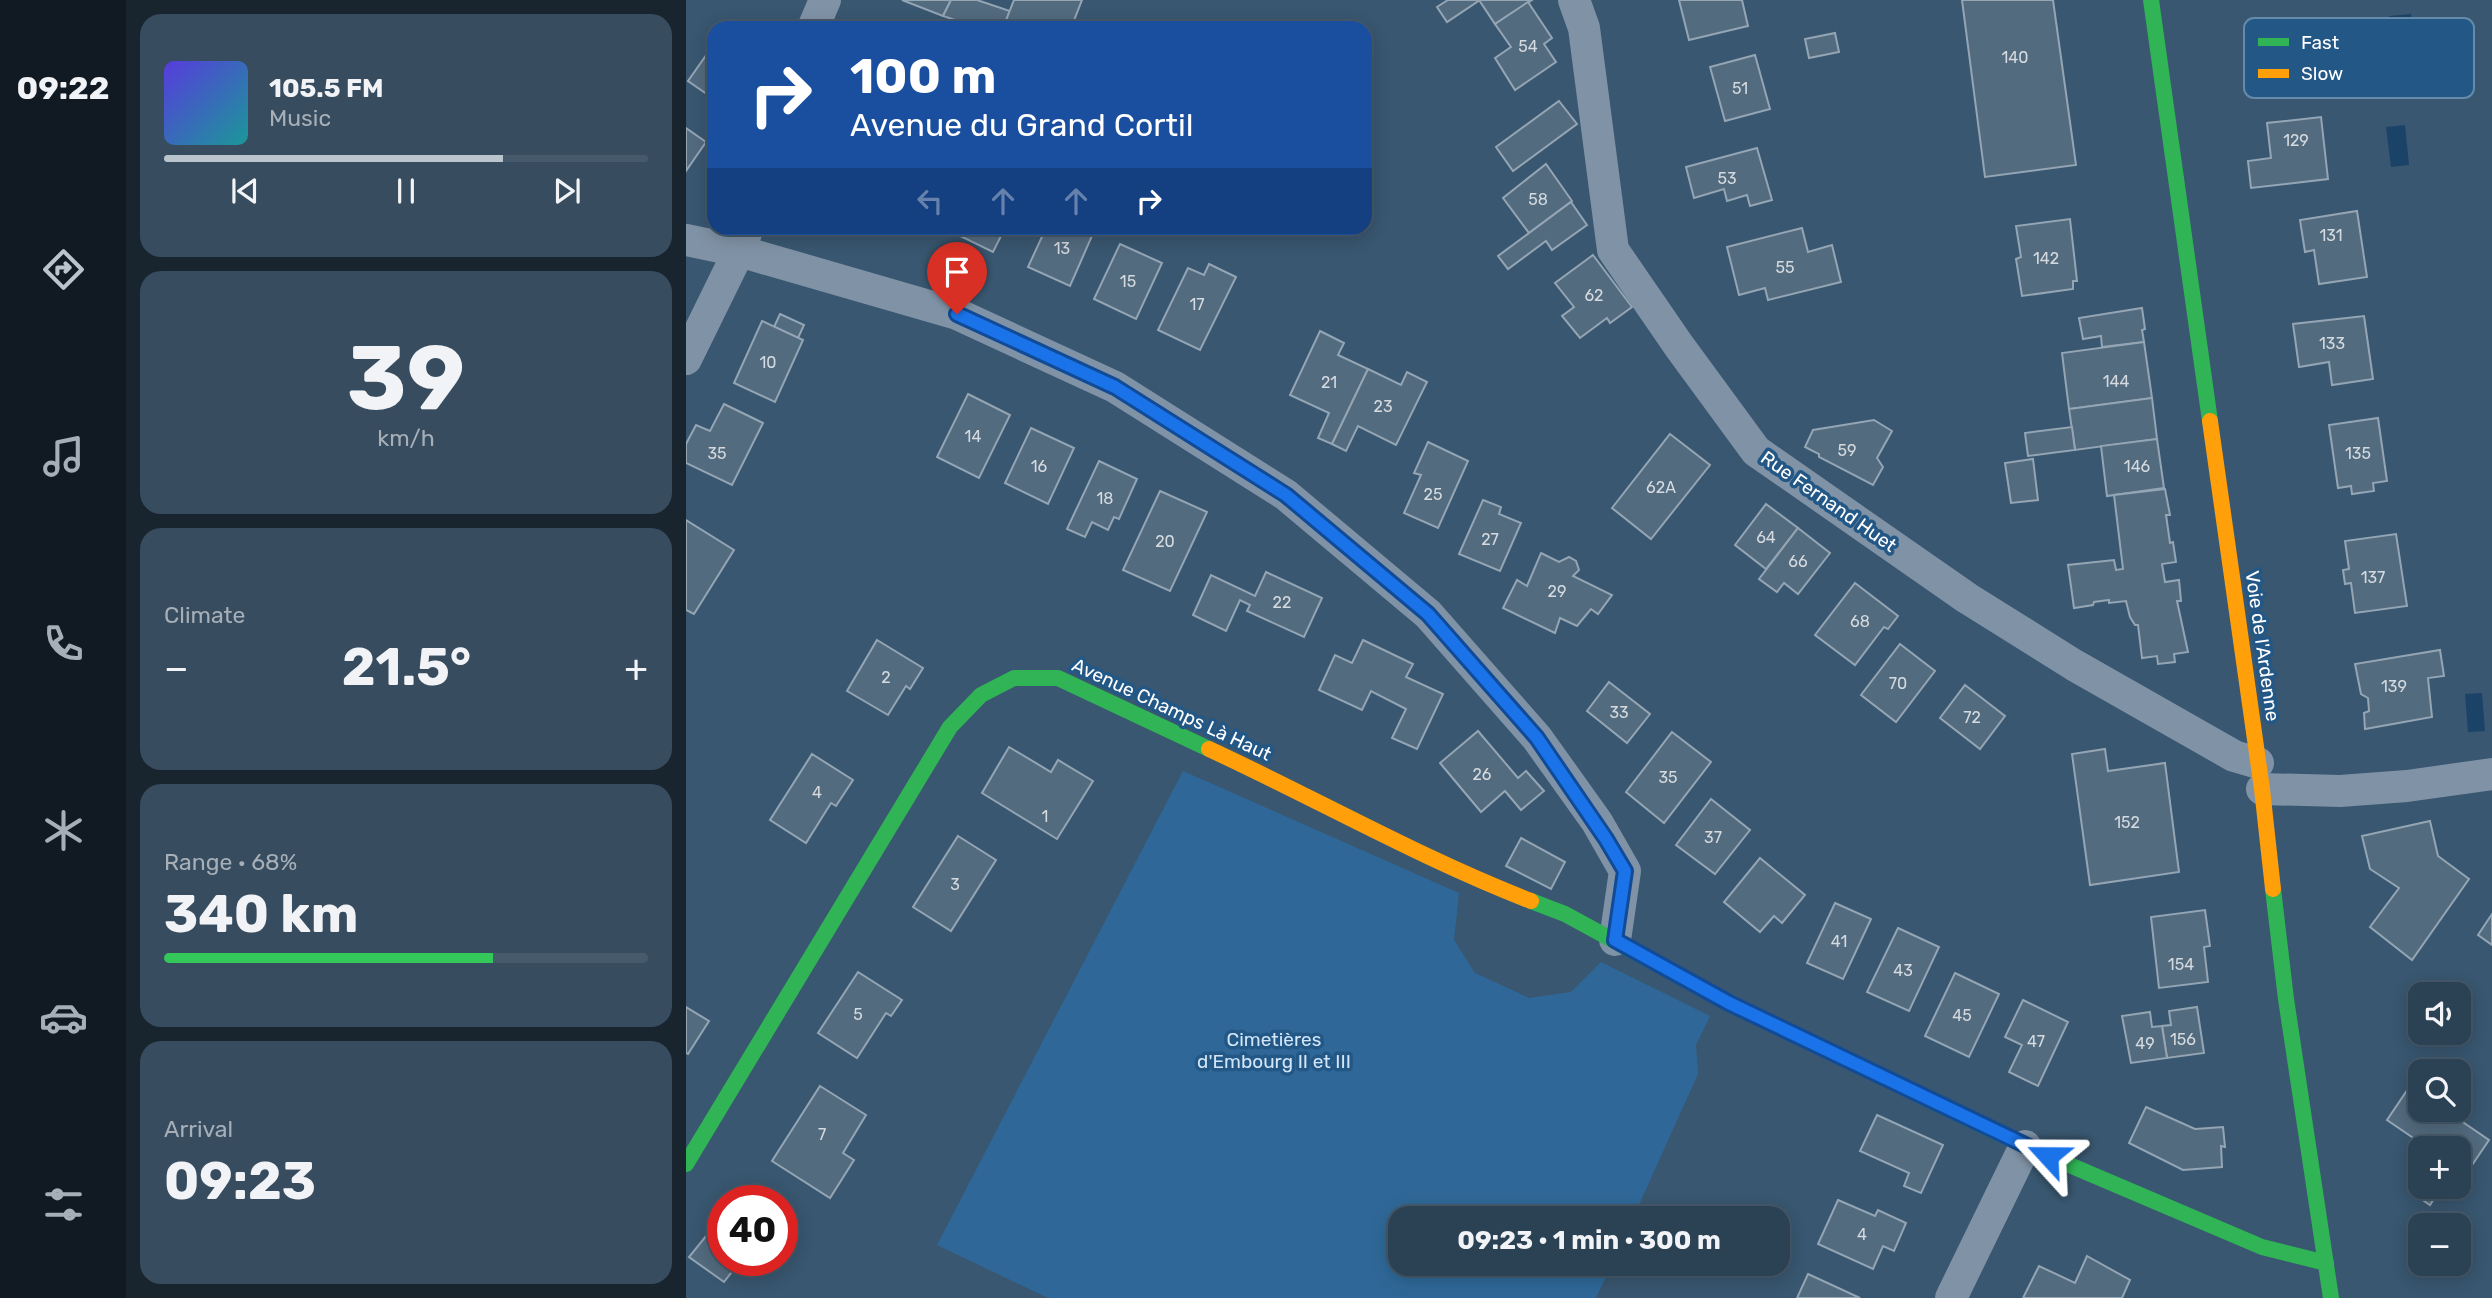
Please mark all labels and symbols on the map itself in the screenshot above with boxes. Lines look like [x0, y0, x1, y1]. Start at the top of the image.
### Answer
legend [2244, 18, 2474, 98]
text: Fast [2301, 31, 2340, 54]
house number: 54 [1518, 37, 1538, 56]
house number: 140 [2002, 48, 2028, 67]
text: Slow [2301, 62, 2343, 85]
house number: 51 [1732, 79, 1748, 98]
house number: 129 [2283, 131, 2309, 150]
house number: 53 [1717, 169, 1737, 188]
house number: 58 [1528, 190, 1548, 209]
house number: 131 [2319, 226, 2343, 245]
house number: 13 [1054, 239, 1070, 258]
pin [927, 242, 987, 314]
house number: 142 [2033, 249, 2059, 268]
house number: 55 [1775, 258, 1795, 277]
house number: 15 [1120, 272, 1136, 291]
house number: 62 [1584, 286, 1604, 305]
house number: 17 [1189, 295, 1205, 314]
house number: 133 [2319, 334, 2345, 353]
house number: 10 [759, 353, 777, 372]
house number: 144 [2103, 372, 2129, 391]
house number: 21 [1321, 373, 1337, 392]
house number: 23 [1373, 397, 1393, 416]
house number: 14 [965, 427, 981, 446]
house number: 59 [1838, 441, 1857, 460]
house number: 35 [707, 444, 727, 463]
house number: 135 [2345, 444, 2371, 463]
street label: Rue Fernand Huet [1756, 446, 1901, 557]
house number: 16 [1031, 457, 1048, 476]
house number: 146 [2124, 457, 2151, 476]
house number: 62A [1646, 478, 1676, 497]
house number: 25 [1424, 485, 1442, 504]
house number: 18 [1096, 489, 1114, 508]
house number: 64 [1756, 528, 1776, 547]
house number: 27 [1481, 530, 1499, 549]
house number: 20 [1155, 532, 1175, 551]
house number: 66 [1788, 552, 1808, 571]
house number: 137 [2361, 568, 2385, 587]
street label: Voie de l'Ardenne [2241, 569, 2284, 723]
house number: 29 [1548, 582, 1566, 601]
house number: 22 [1273, 593, 1291, 612]
house number: 68 [1850, 612, 1870, 631]
street label: Avenue Champs Là Haut [1068, 653, 1276, 766]
house number: 2 [881, 668, 891, 687]
house number: 70 [1889, 674, 1907, 693]
house number: 139 [2381, 677, 2407, 696]
house number: 33 [1609, 703, 1629, 722]
house number: 72 [1963, 708, 1981, 727]
house number: 26 [1472, 765, 1492, 784]
house number: 35 [1658, 768, 1678, 787]
house number: 4 [812, 783, 822, 802]
house number: 1 [1042, 807, 1048, 826]
house number: 152 [2114, 813, 2140, 832]
house number: 37 [1704, 828, 1722, 847]
house number: 3 [950, 875, 960, 894]
house number: 41 [1831, 932, 1847, 951]
house number: 154 [2168, 955, 2194, 974]
house number: 43 [1893, 961, 1913, 980]
house number: 5 [853, 1005, 863, 1024]
house number: 45 [1952, 1006, 1972, 1025]
park label: Cimetières d'Embourg II et III [1197, 1028, 1351, 1073]
house number: 156 [2170, 1030, 2196, 1049]
house number: 47 [2027, 1032, 2045, 1051]
house number: 49 [2135, 1034, 2155, 1053]
position arrow [2011, 1119, 2085, 1193]
house number: 7 [818, 1125, 826, 1144]
speed limit sign: 40 [707, 1185, 798, 1276]
house number: 4 [1857, 1225, 1867, 1244]

